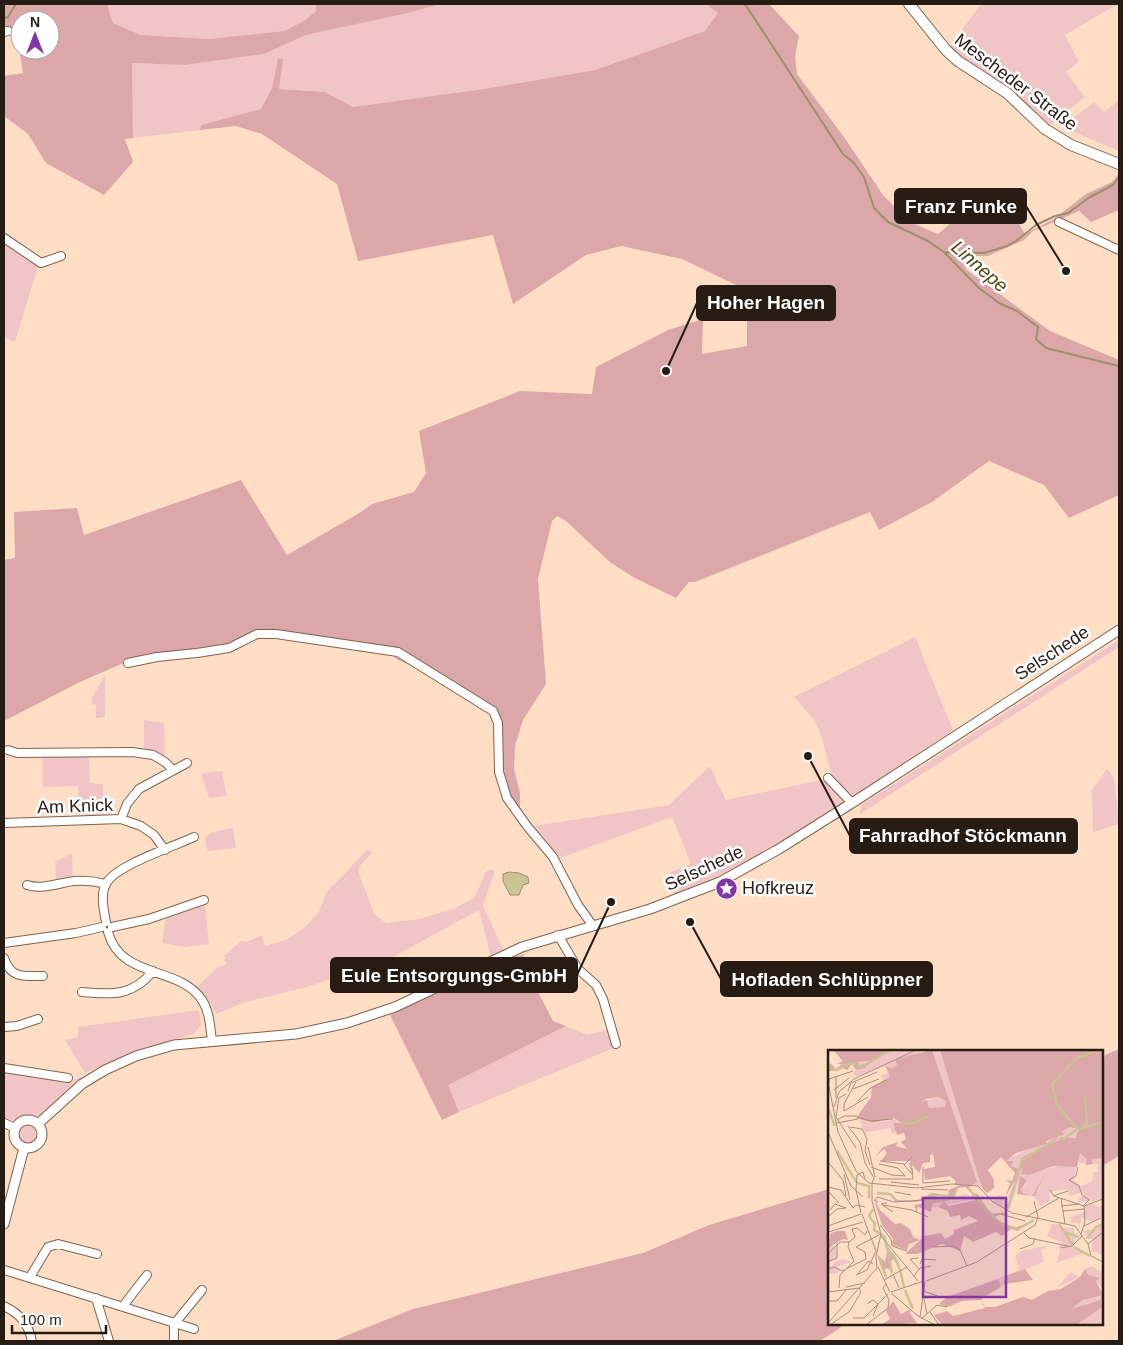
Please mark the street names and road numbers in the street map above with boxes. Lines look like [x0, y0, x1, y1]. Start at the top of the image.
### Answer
street label: Mescheder Straße [951, 29, 1081, 135]
street label: Selschede [1011, 622, 1093, 684]
street label: Am Knick [37, 795, 114, 817]
street label: Selschede [662, 841, 746, 895]

